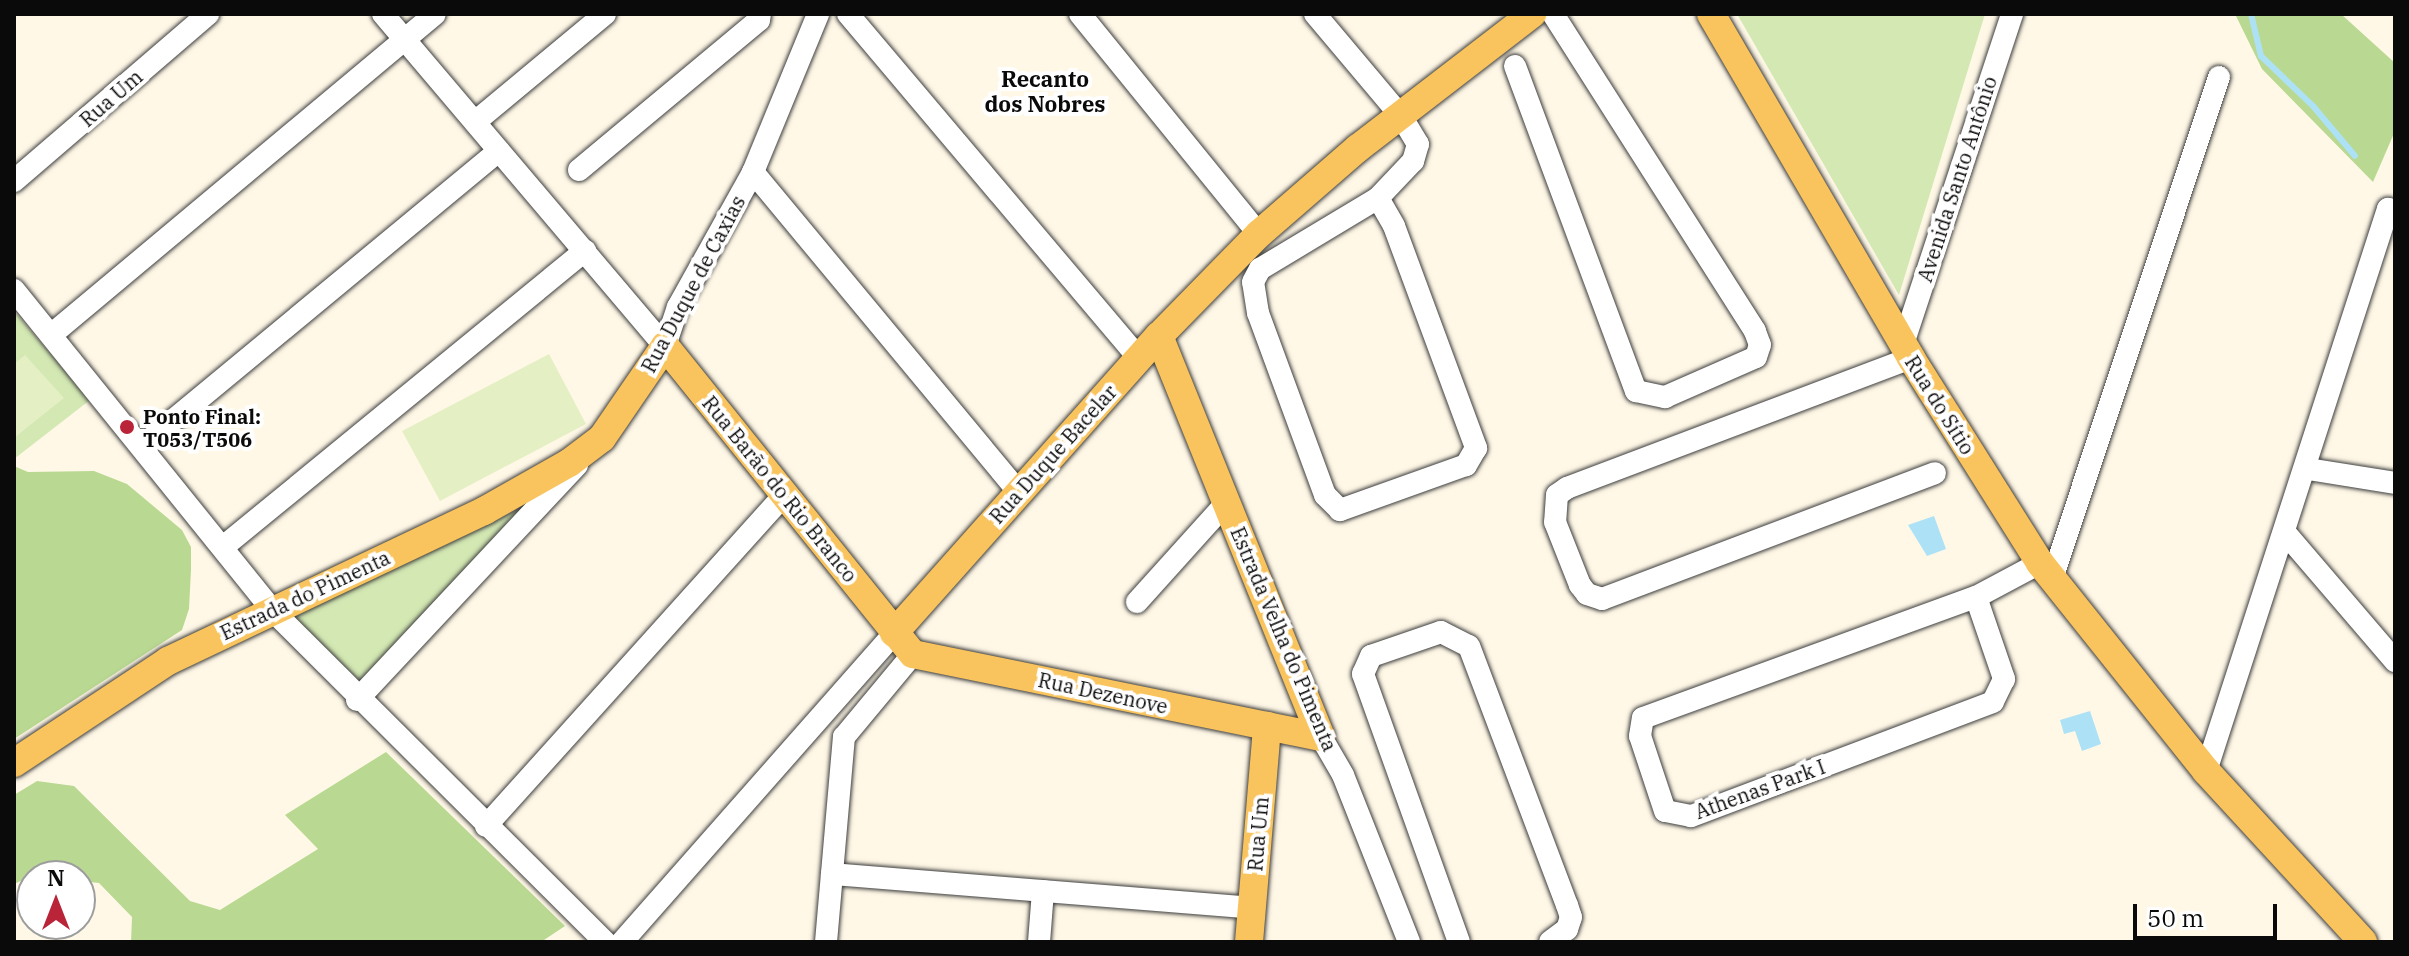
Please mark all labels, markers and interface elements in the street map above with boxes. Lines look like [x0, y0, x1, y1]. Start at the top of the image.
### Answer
street label: Rua Um [75, 64, 147, 132]
district label: Recanto dos Nobres [984, 65, 1106, 116]
street label: Avenida Santo Antônio [1912, 73, 2002, 285]
street label: Rua Duque de Caxias [636, 191, 750, 377]
street label: Rua do Sítio [1900, 351, 1980, 459]
street label: Rua Duque Bacelar [984, 380, 1122, 528]
street label: Rua Barão do Rio Branco [698, 391, 862, 587]
place label: Ponto Final: T053/T506 [143, 404, 261, 451]
marker: Ponto Final: T053/T506 [118, 418, 136, 436]
street label: Estrada Velha do Pimenta [1226, 523, 1342, 755]
street label: Estrada do Pimenta [216, 545, 394, 645]
street label: Rua Dezenove [1036, 668, 1170, 718]
street label: Athenas Park I [1692, 754, 1828, 824]
street label: Rua Um [1243, 796, 1273, 872]
north arrow [16, 860, 96, 940]
text: N [47, 863, 65, 892]
scale bar [2137, 888, 2281, 938]
text: 50 m [2147, 902, 2204, 934]

